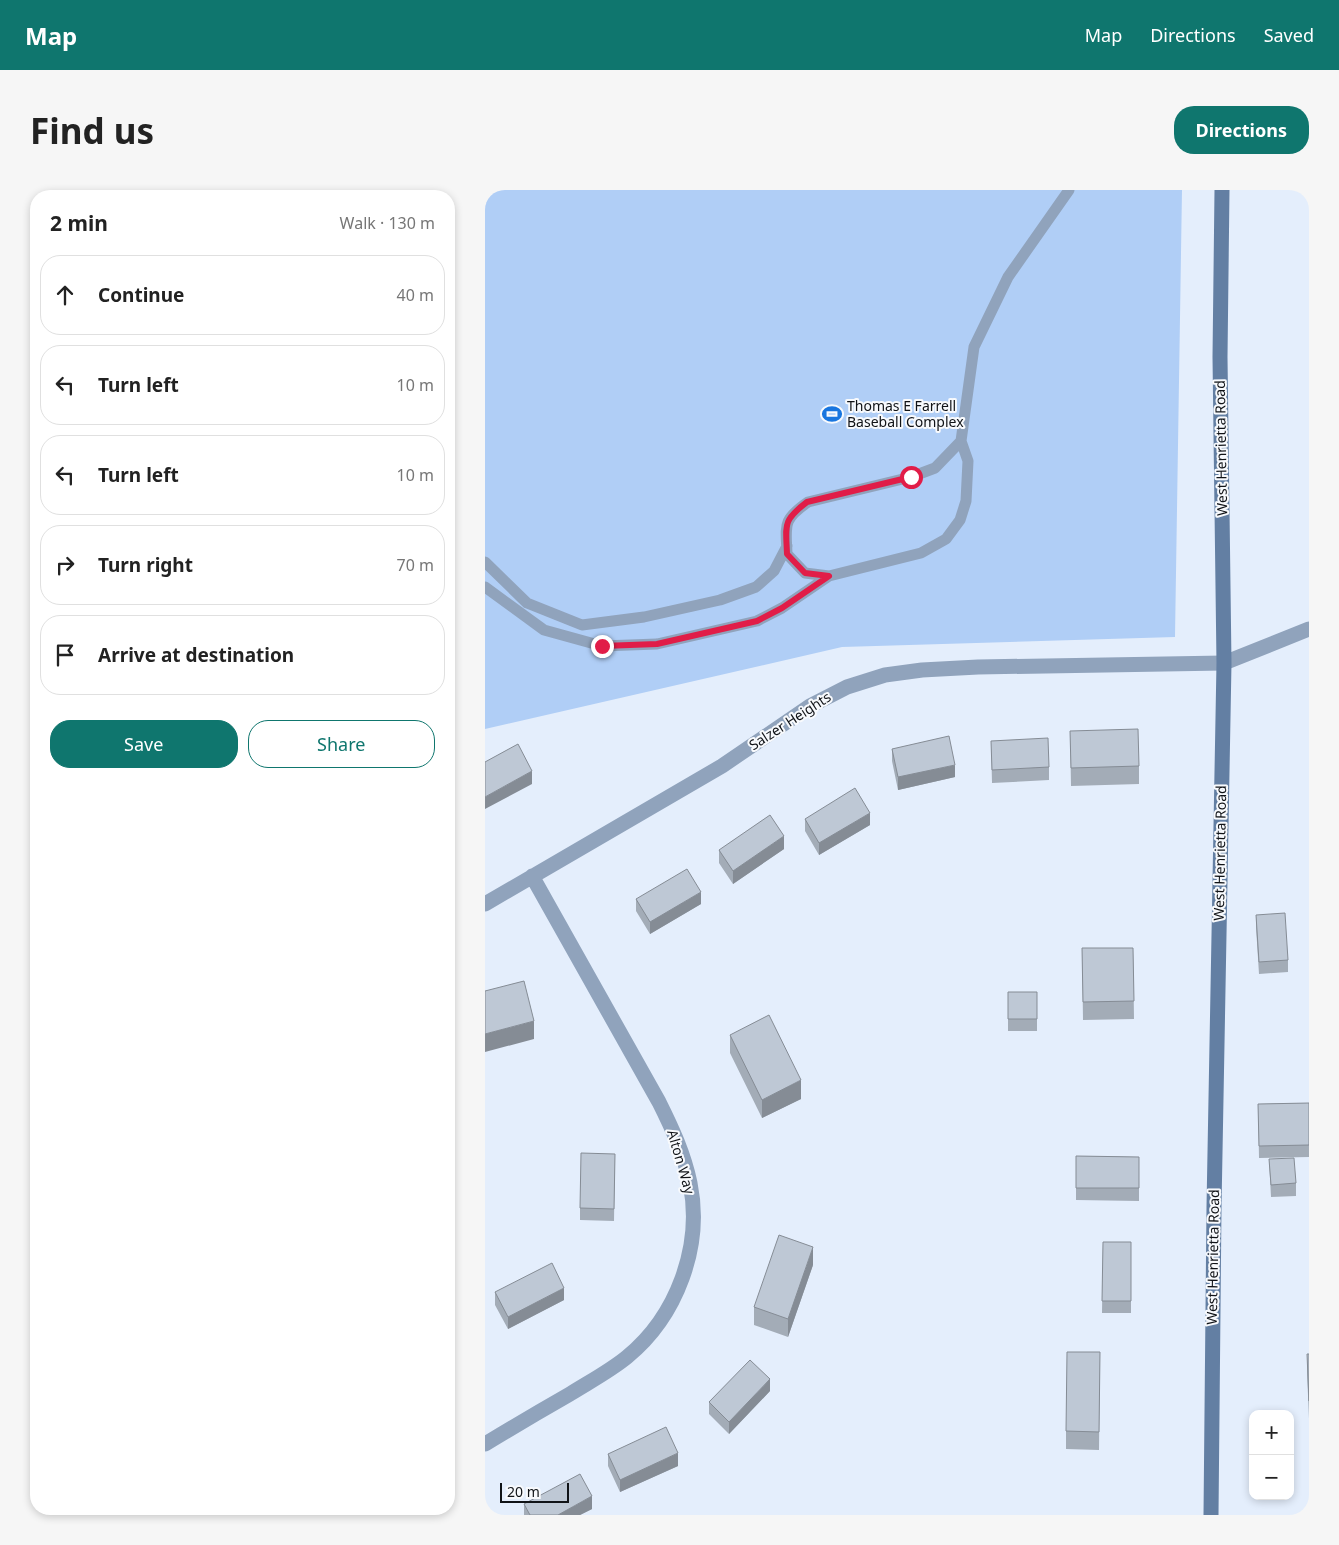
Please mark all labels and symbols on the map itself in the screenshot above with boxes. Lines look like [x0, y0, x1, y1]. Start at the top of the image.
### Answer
street label: West Henrietta Road [1210, 380, 1231, 516]
place label: Thomas E Farrell Baseball Complex [847, 396, 964, 431]
sports icon: Thomas E Farrell Baseball Complex [821, 403, 843, 425]
route start [900, 466, 923, 489]
route end [591, 635, 614, 658]
street label: Salzer Heights [745, 687, 835, 754]
street label: West Henrietta Road [1209, 785, 1230, 921]
street label: Alton Way [663, 1127, 700, 1197]
street label: West Henrietta Road [1202, 1189, 1223, 1325]
scale bar [500, 1480, 569, 1503]

